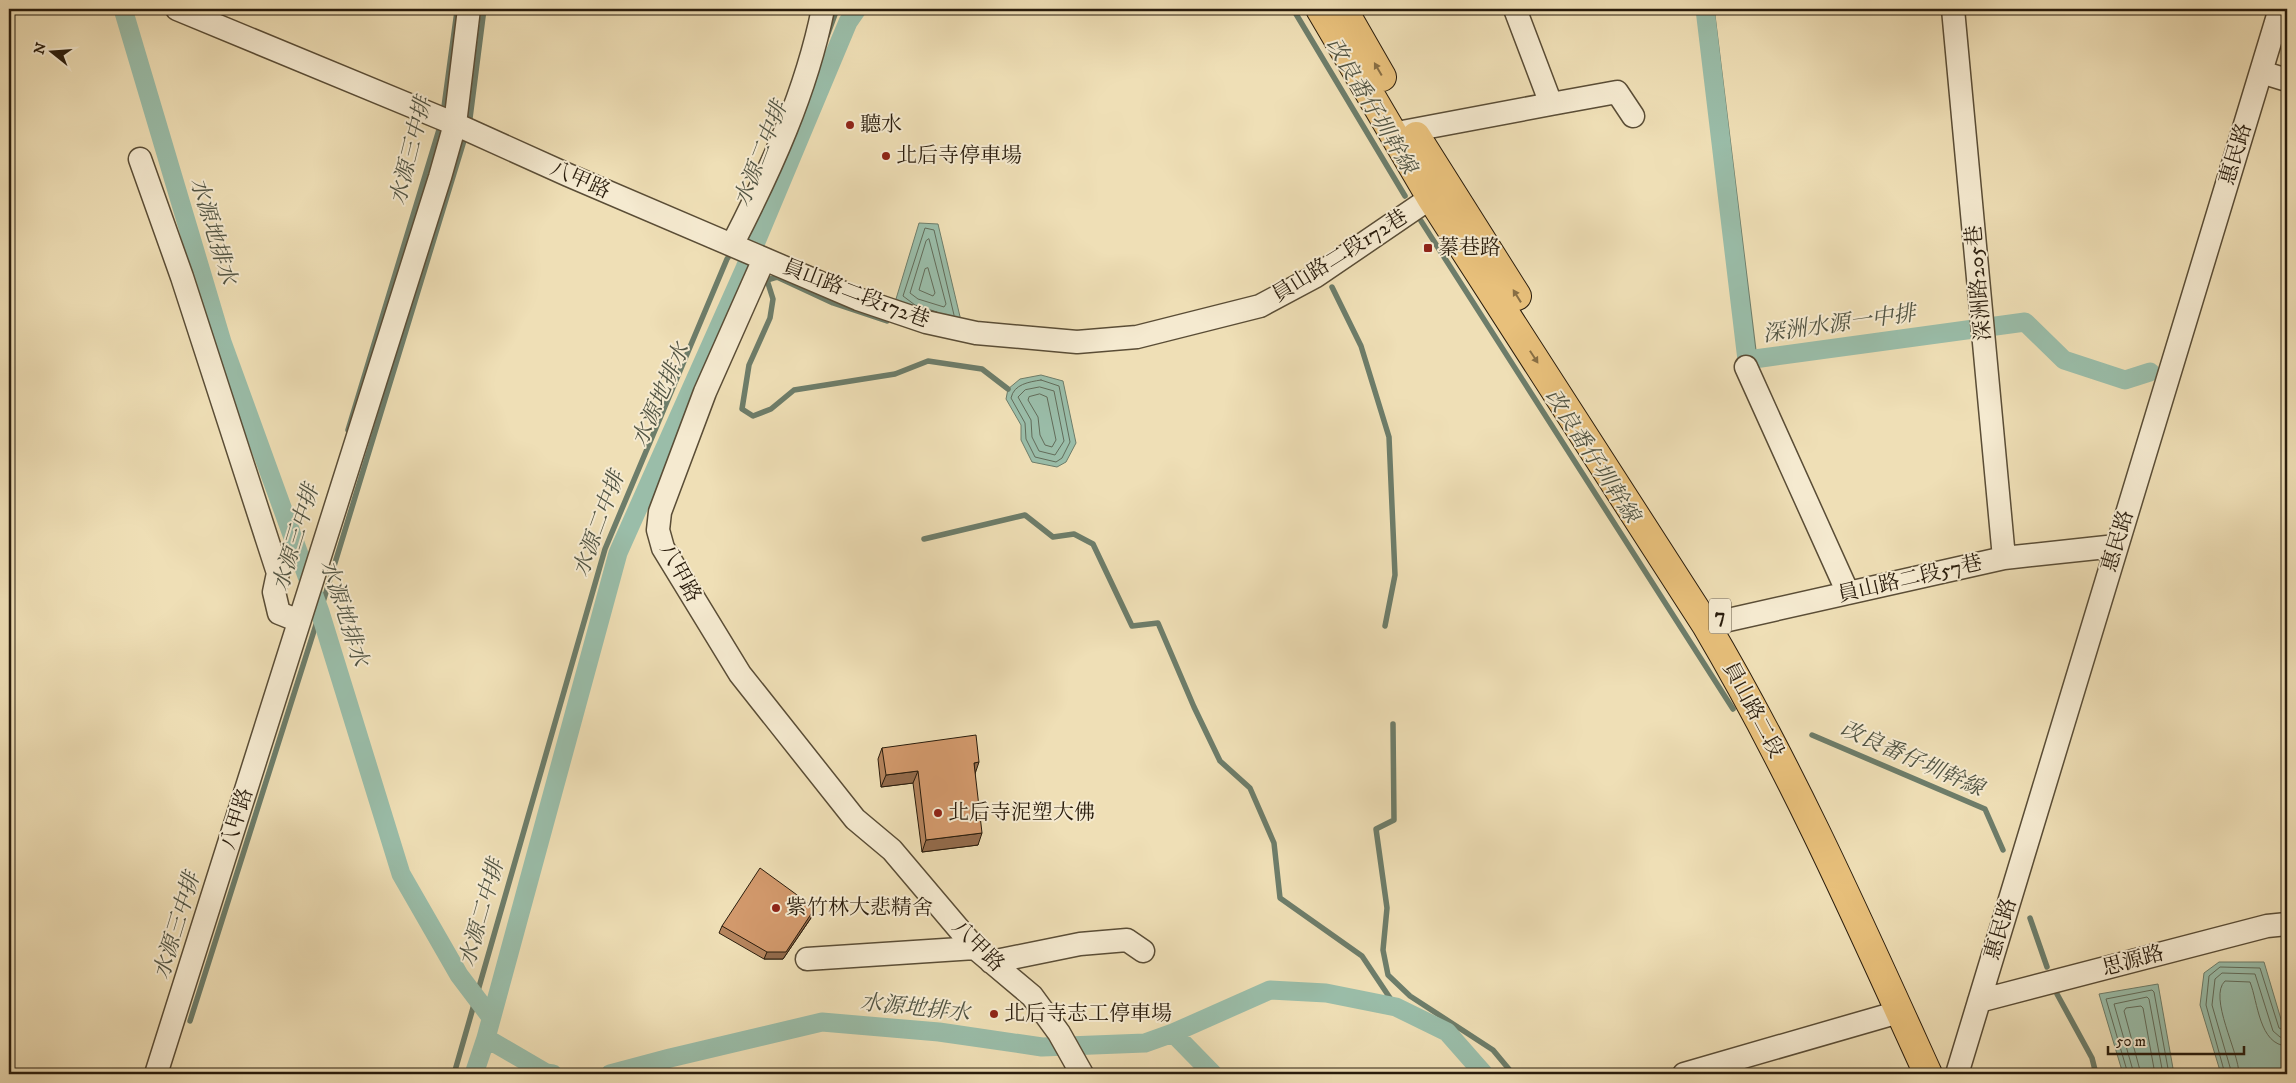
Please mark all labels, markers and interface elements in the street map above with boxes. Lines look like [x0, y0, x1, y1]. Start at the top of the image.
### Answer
north arrow [28, 28, 78, 78]
water label: 改良番仔圳幹線 [1320, 33, 1423, 181]
text: N [30, 40, 51, 57]
one-way arrow [1373, 62, 1382, 76]
water label: 水源三中排 [385, 91, 438, 208]
water label: 水源二中排 [729, 95, 794, 210]
place label: 聽水 [860, 112, 902, 138]
marker: 聽水 [844, 119, 856, 131]
street label: 惠民路 [2214, 120, 2258, 188]
place label: 北后寺停車場 [896, 143, 1022, 169]
marker: 北后寺停車場 [880, 150, 892, 162]
street label: 八甲路 [546, 155, 614, 205]
water label: 水源地排水 [184, 174, 243, 289]
street label: 員山路二段172巷 [1267, 204, 1413, 308]
street label: 深洲路205巷 [1961, 224, 1997, 342]
place label: 蓁巷路 [1438, 235, 1501, 261]
marker: 蓁巷路 [1422, 242, 1434, 254]
street label: 員山路二段172巷 [779, 254, 933, 334]
one-way arrow [1513, 290, 1522, 303]
water label: 深洲水源一中排 [1761, 299, 1920, 348]
water label: 水源地排水 [626, 337, 697, 451]
one-way arrow [1529, 350, 1538, 363]
water label: 改良番仔圳幹線 [1539, 384, 1646, 530]
water label: 水源二中排 [568, 465, 632, 580]
water label: 水源三中排 [267, 479, 326, 595]
street label: 惠民路 [2096, 507, 2140, 575]
street label: 八甲路 [654, 539, 706, 607]
street label: 員山路二段57巷 [1835, 550, 1985, 608]
water label: 水源地排水 [314, 557, 374, 671]
road number: 7 [1709, 598, 1731, 634]
street label: 員山路二段 [1717, 658, 1789, 762]
water label: 改良番仔圳幹線 [1836, 715, 1990, 803]
street label: 八甲路 [215, 785, 259, 853]
place label: 北后寺泥塑大佛 [948, 800, 1095, 826]
marker: 北后寺泥塑大佛 [932, 807, 944, 819]
water label: 水源二中排 [454, 854, 511, 970]
water label: 水源三中排 [148, 867, 207, 983]
place label: 紫竹林大悲精舍 [786, 895, 933, 921]
street label: 惠民路 [1979, 895, 2023, 963]
marker: 紫竹林大悲精舍 [770, 902, 782, 914]
street label: 八甲路 [947, 915, 1009, 977]
street label: 思源路 [2099, 940, 2167, 982]
water label: 水源地排水 [859, 989, 973, 1027]
place label: 北后寺志工停車場 [1004, 1001, 1172, 1027]
marker: 北后寺志工停車場 [988, 1008, 1000, 1020]
scale bar [2108, 1023, 2245, 1055]
text: 50 m [2116, 1032, 2146, 1051]

